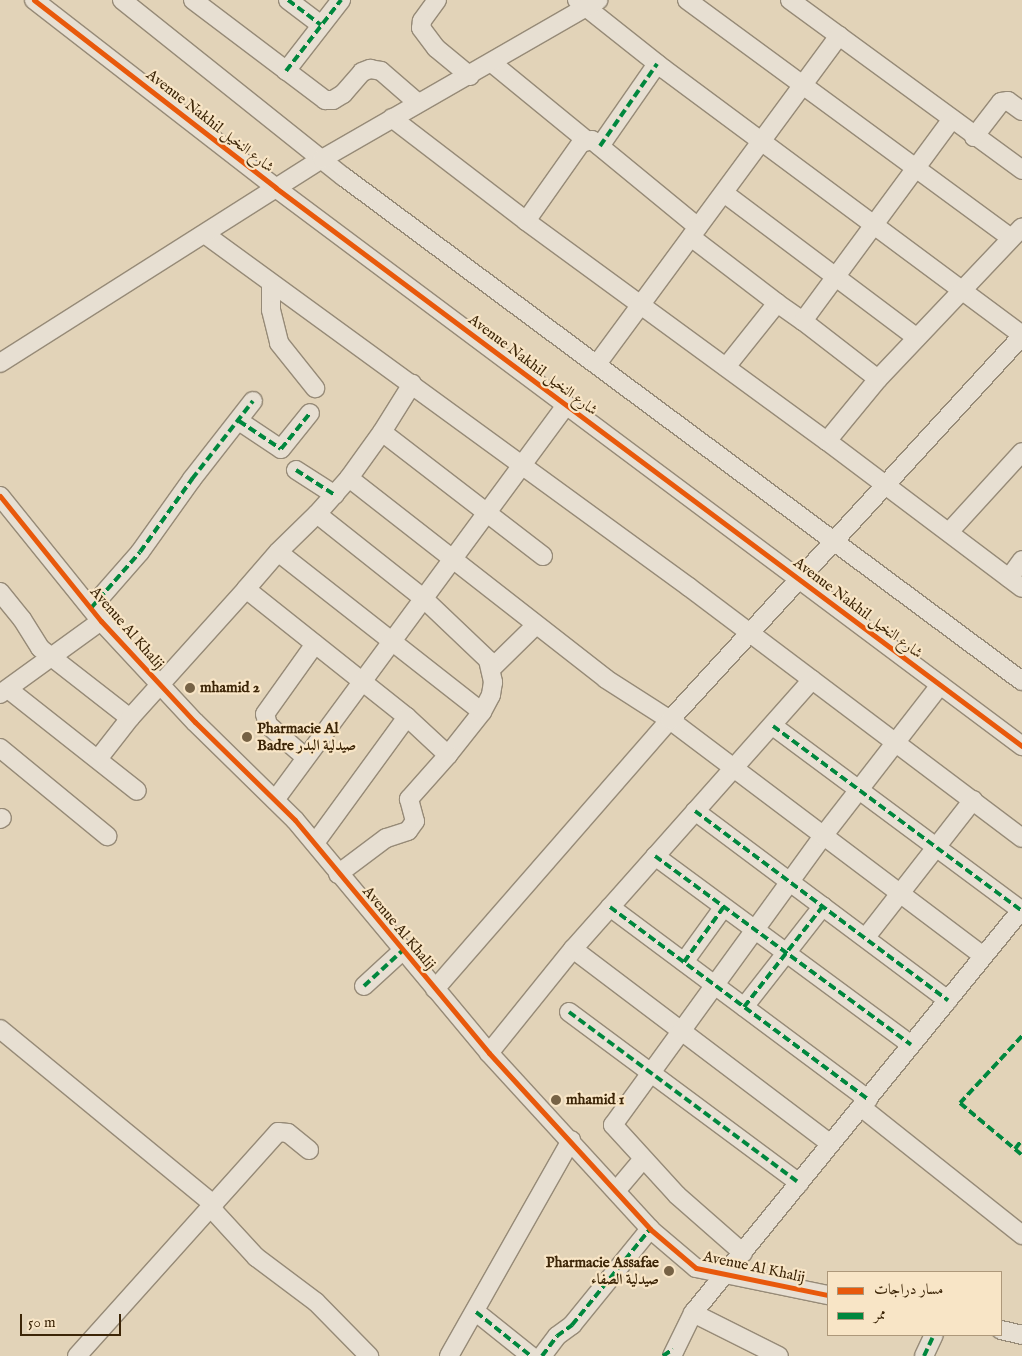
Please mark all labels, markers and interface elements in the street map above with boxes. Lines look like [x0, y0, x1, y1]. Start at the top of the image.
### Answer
street label: Avenue Nakhil شارع النخيل [143, 66, 277, 176]
street label: Avenue Nakhil شارع النخيل [465, 311, 601, 419]
street label: Avenue Nakhil شارع النخيل [790, 554, 926, 662]
street label: Avenue Al Khalij [86, 583, 168, 673]
place label: mhamid 2 [200, 679, 260, 697]
marker: mhamid 2 [184, 682, 196, 694]
place label: Pharmacie Al Badre صيدلية البدر [257, 719, 356, 754]
marker: Pharmacie Al Badre صيدلية البدر [241, 731, 253, 743]
street label: Avenue Al Khalij [359, 883, 439, 973]
place label: mhamid 1 [566, 1091, 624, 1109]
marker: mhamid 1 [550, 1094, 562, 1106]
street label: Avenue Al Khalij [701, 1247, 807, 1287]
place label: Pharmacie Assafae صيدلية الصفاء [546, 1253, 659, 1288]
marker: Pharmacie Assafae صيدلية الصفاء [663, 1265, 675, 1277]
legend [827, 1271, 1002, 1336]
text: مسار دراجات [874, 1280, 943, 1299]
scale bar [22, 1304, 124, 1336]
text: ممر [874, 1305, 886, 1324]
text: 50 m [28, 1313, 56, 1332]

